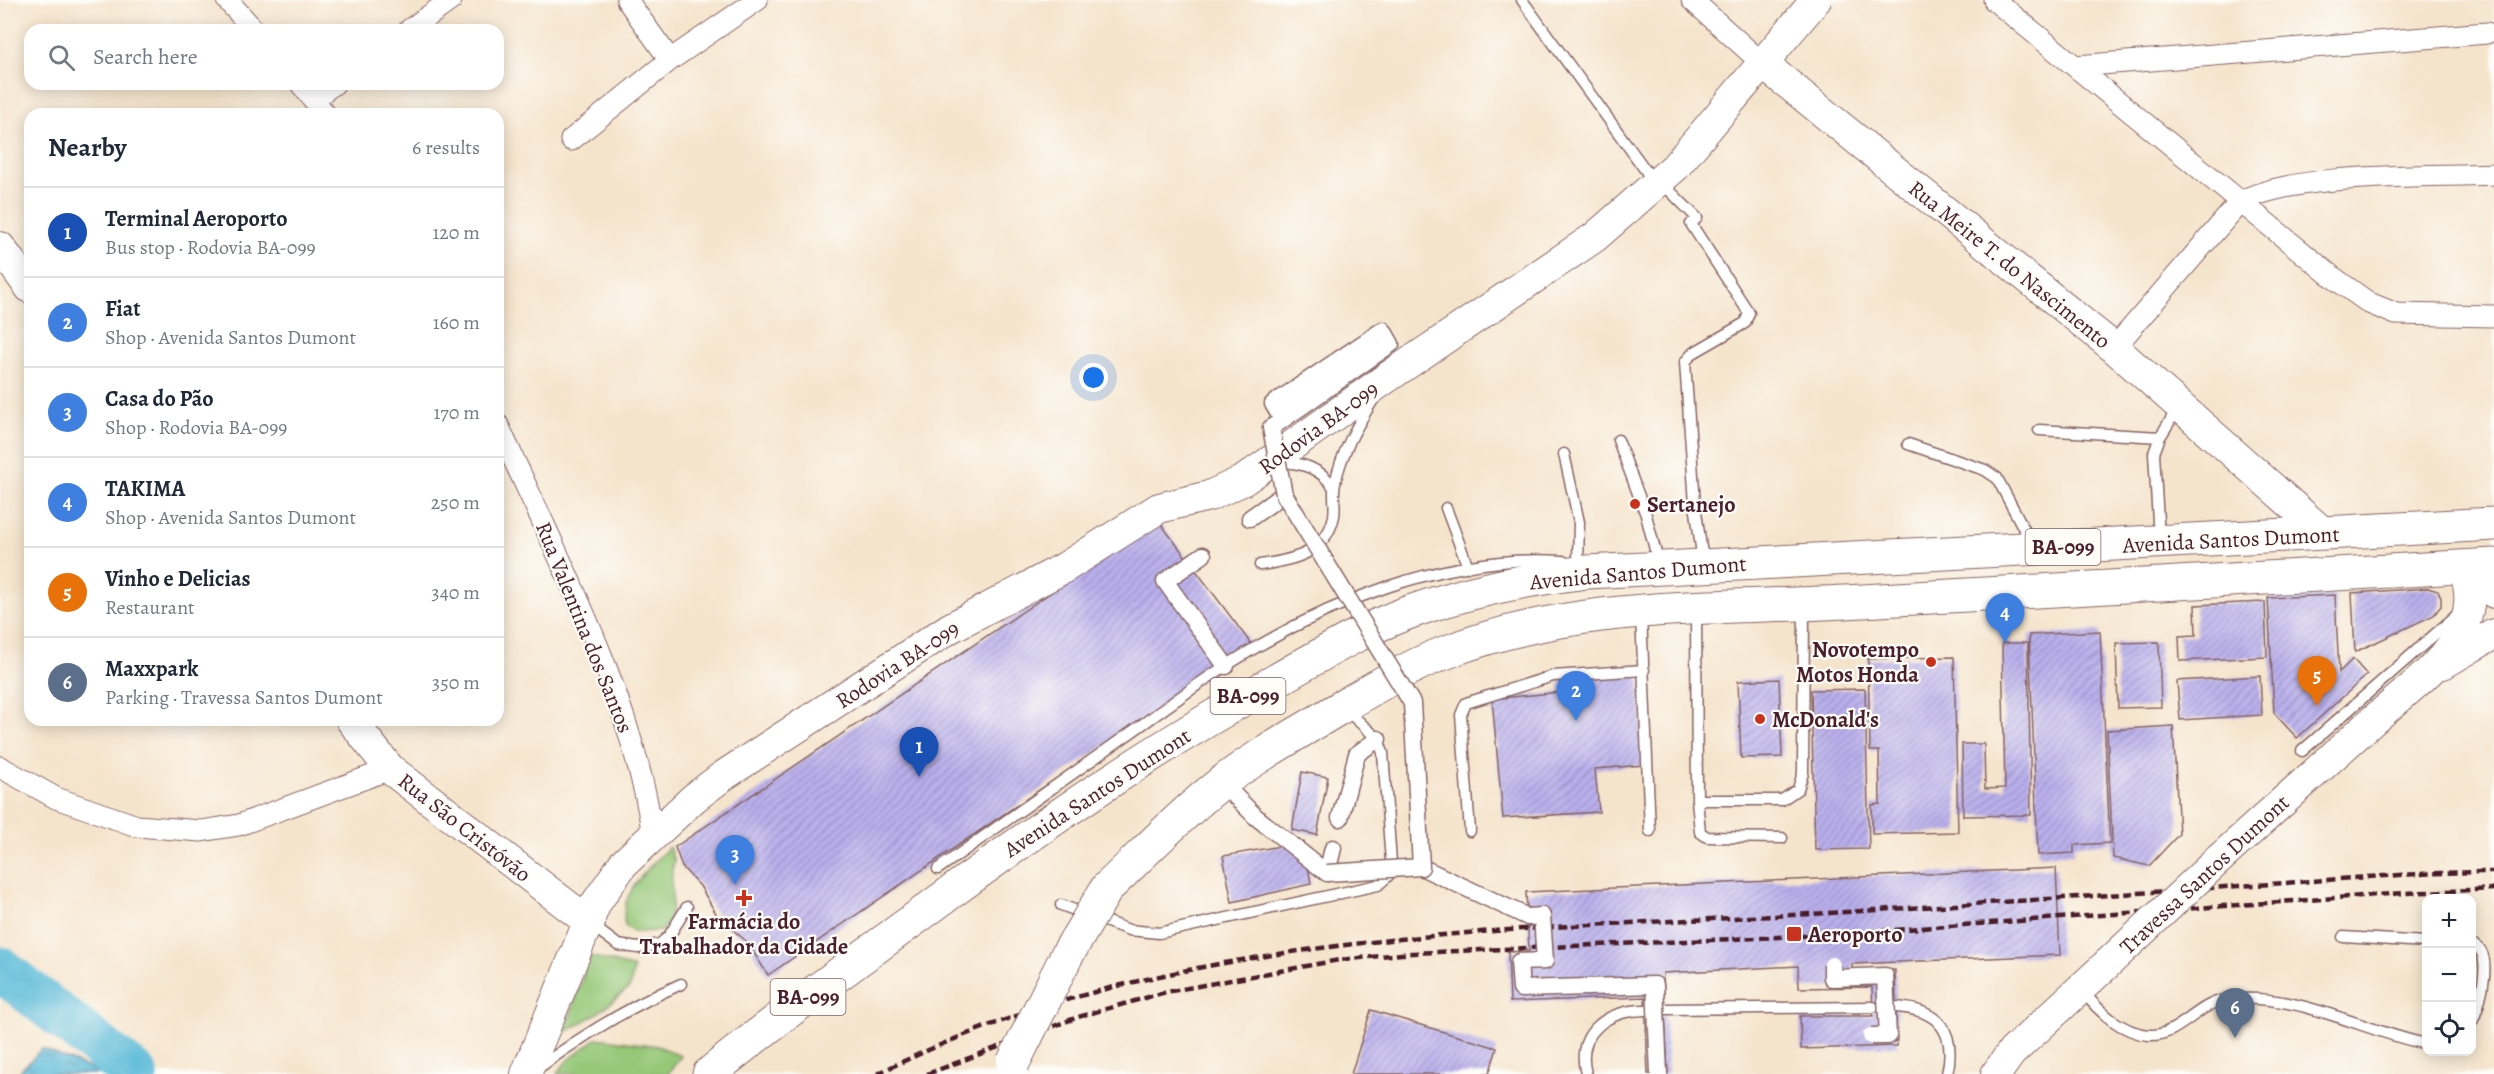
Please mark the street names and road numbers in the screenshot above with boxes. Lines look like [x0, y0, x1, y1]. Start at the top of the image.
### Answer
street label: Rua Meire T. do Nascimento [1902, 174, 2117, 356]
street label: Rodovia BA-099 [1252, 374, 1385, 482]
street label: Rua Valentina dos Santos [528, 517, 640, 737]
street label: Avenida Santos Dumont [2121, 519, 2340, 561]
road number: BA-099 [2026, 529, 2100, 565]
street label: Avenida Santos Dumont [1528, 549, 1748, 597]
street label: Rodovia BA-099 [830, 614, 965, 716]
road number: BA-099 [1210, 678, 1286, 714]
street label: Avenida Santos Dumont [997, 721, 1197, 865]
street label: Rua São Cristóvão [392, 766, 537, 889]
street label: Travessa Santos Dumont [2113, 788, 2296, 961]
road number: BA-099 [770, 979, 846, 1015]

